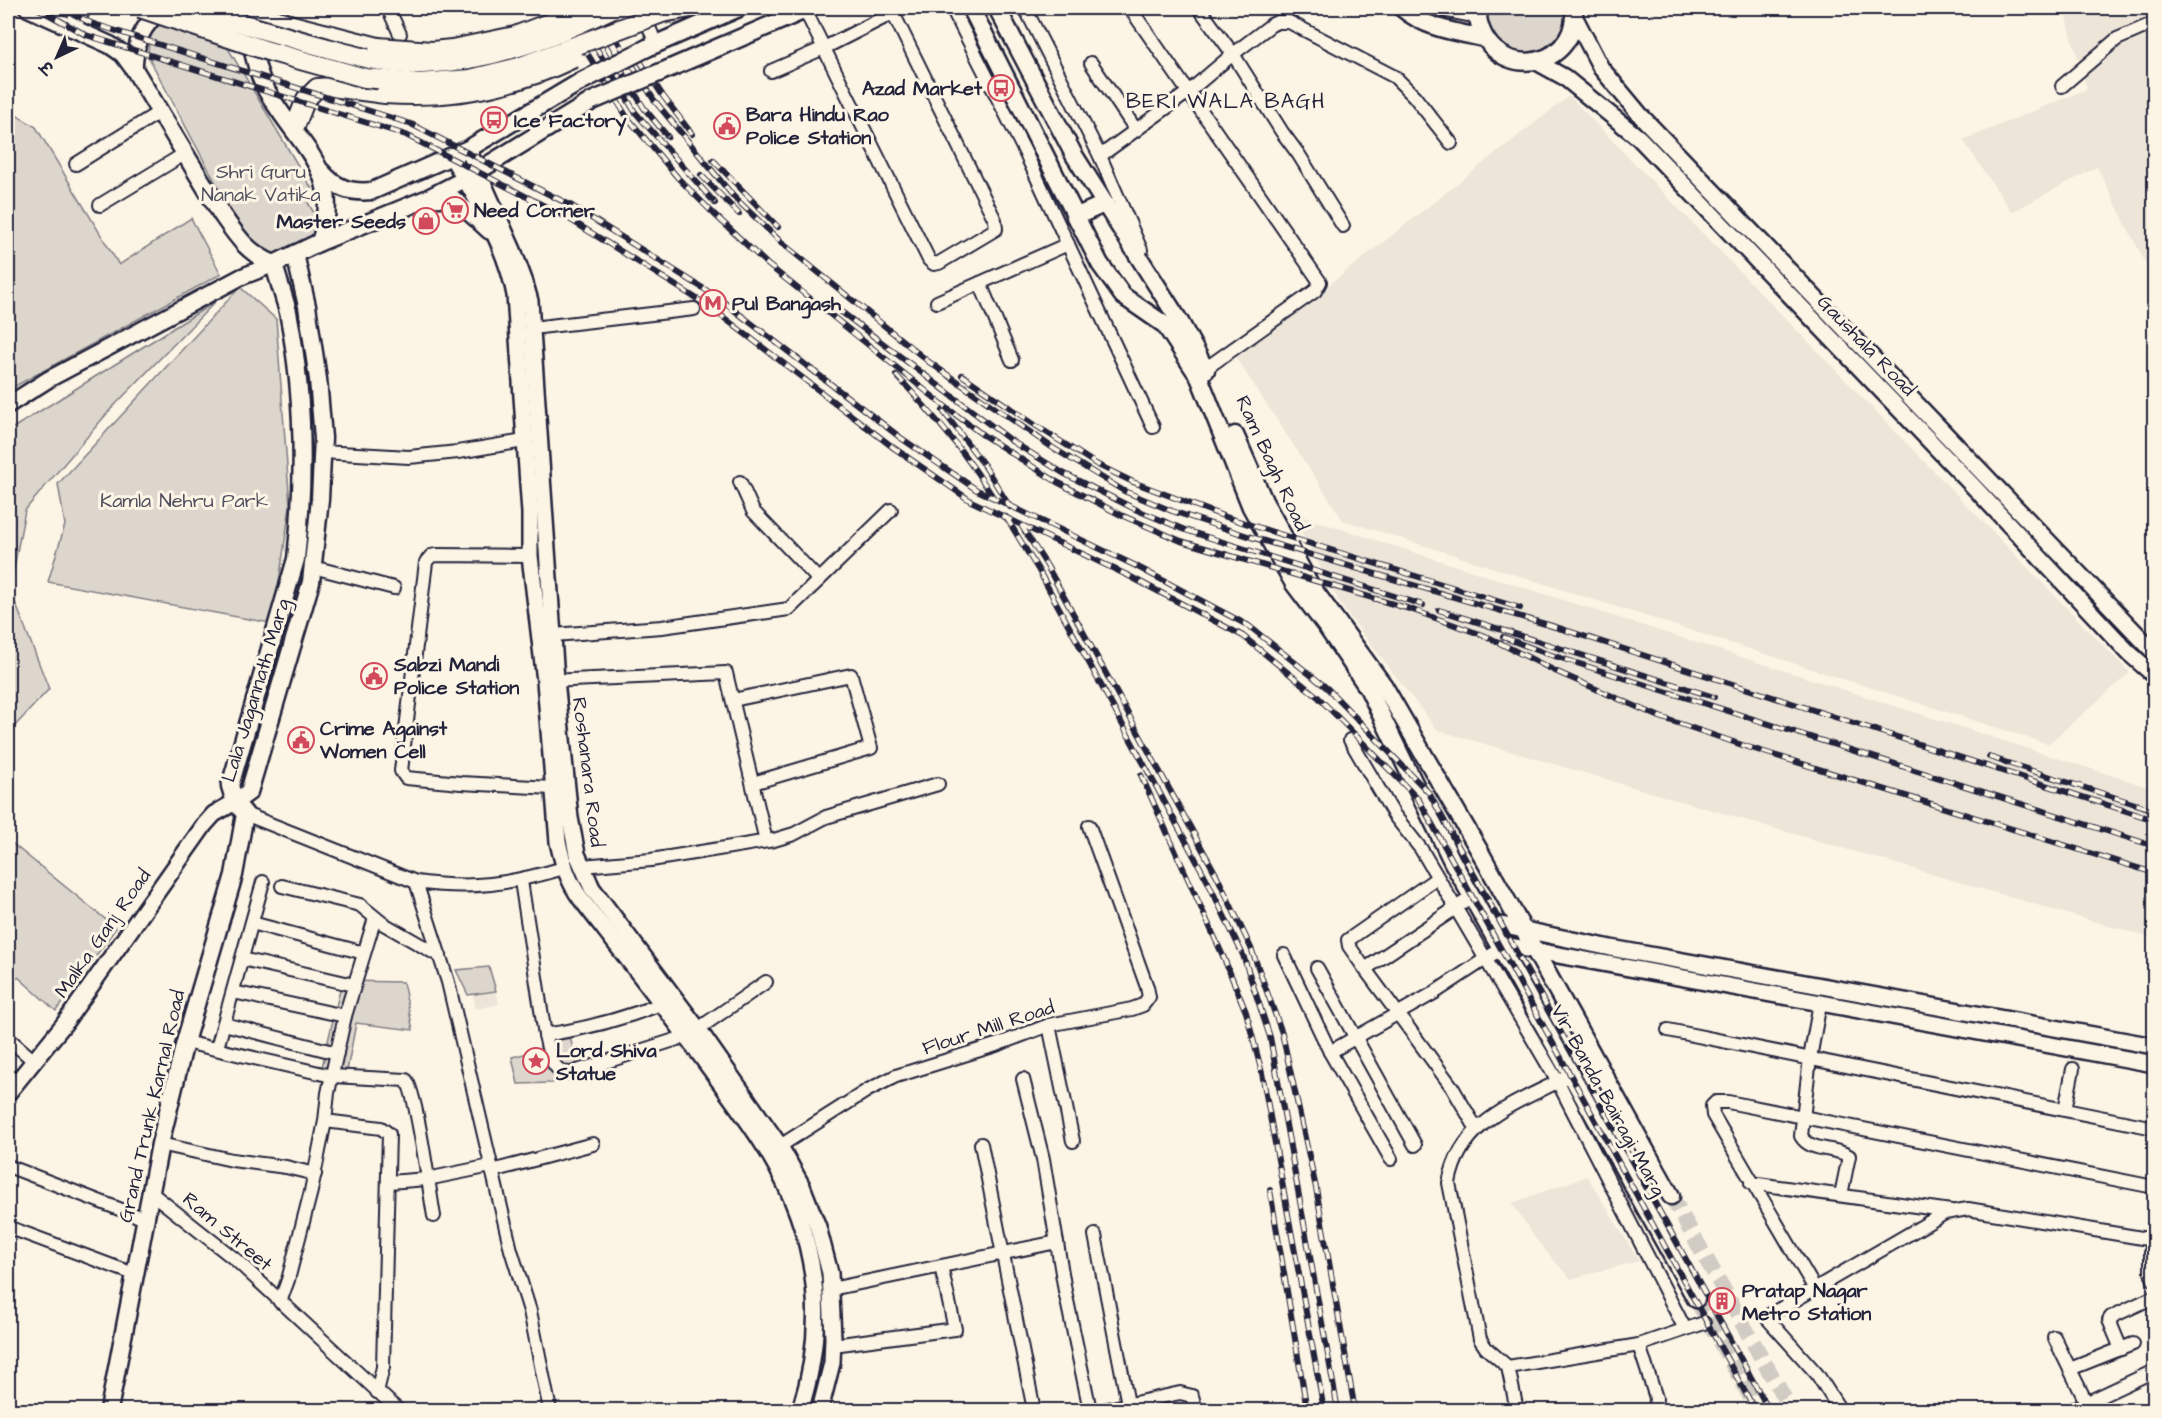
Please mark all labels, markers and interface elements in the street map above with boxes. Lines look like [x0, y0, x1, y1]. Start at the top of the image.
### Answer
north arrow [27, 27, 87, 87]
text: उ [35, 55, 60, 80]
bus stop icon: Azad Market [986, 73, 1016, 103]
place label: Azad Market [862, 75, 983, 103]
district label: BERI WALA BAGH [1126, 87, 1326, 116]
place label: Bara Hindu Rao Police Station [746, 101, 890, 152]
bus stop icon: Ice Factory [479, 105, 509, 135]
place label: Ice Factory [514, 107, 627, 136]
public building icon: Bara Hindu Rao Police Station [712, 111, 742, 141]
park label: Shri Guru Nanak Vatika [201, 158, 321, 209]
supermarket icon: Need Corner [440, 195, 470, 225]
place label: Need Corner [474, 197, 596, 225]
shop icon: Master Seeds [411, 206, 441, 236]
place label: Master Seeds [277, 208, 406, 236]
metro station icon: Pul Bangash [698, 288, 728, 318]
street label: Gaushala Road [1811, 289, 1922, 403]
place label: Pul Bangash [732, 290, 842, 319]
street label: Ram Bagh Road [1228, 391, 1316, 536]
park label: Kamla Nehru Park [100, 487, 268, 515]
street label: Lala Jagannath Marg [215, 595, 298, 786]
place label: Sabzi Mandi Police Station [393, 651, 519, 702]
public building icon: Sabzi Mandi Police Station [359, 661, 389, 691]
street label: Roshanara Road [565, 695, 611, 849]
place label: Crime Against Women Cell [319, 715, 448, 766]
public building icon: Crime Against Women Cell [286, 725, 316, 755]
street label: Malka Ganj Road [48, 863, 158, 1004]
street label: Grand Trunk Karnal Road [112, 987, 192, 1225]
street label: Flour Mill Road [919, 993, 1058, 1062]
street label: Vir Banda Bairagi Marg [1543, 999, 1673, 1202]
place label: Lord Shiva Statue [555, 1037, 658, 1088]
place icon: Lord Shiva Statue [521, 1046, 551, 1076]
street label: Ram Street [176, 1186, 278, 1278]
place label: Pratap Nagar Metro Station [1742, 1277, 1871, 1328]
building icon: Pratap Nagar Metro Station [1707, 1286, 1737, 1316]

